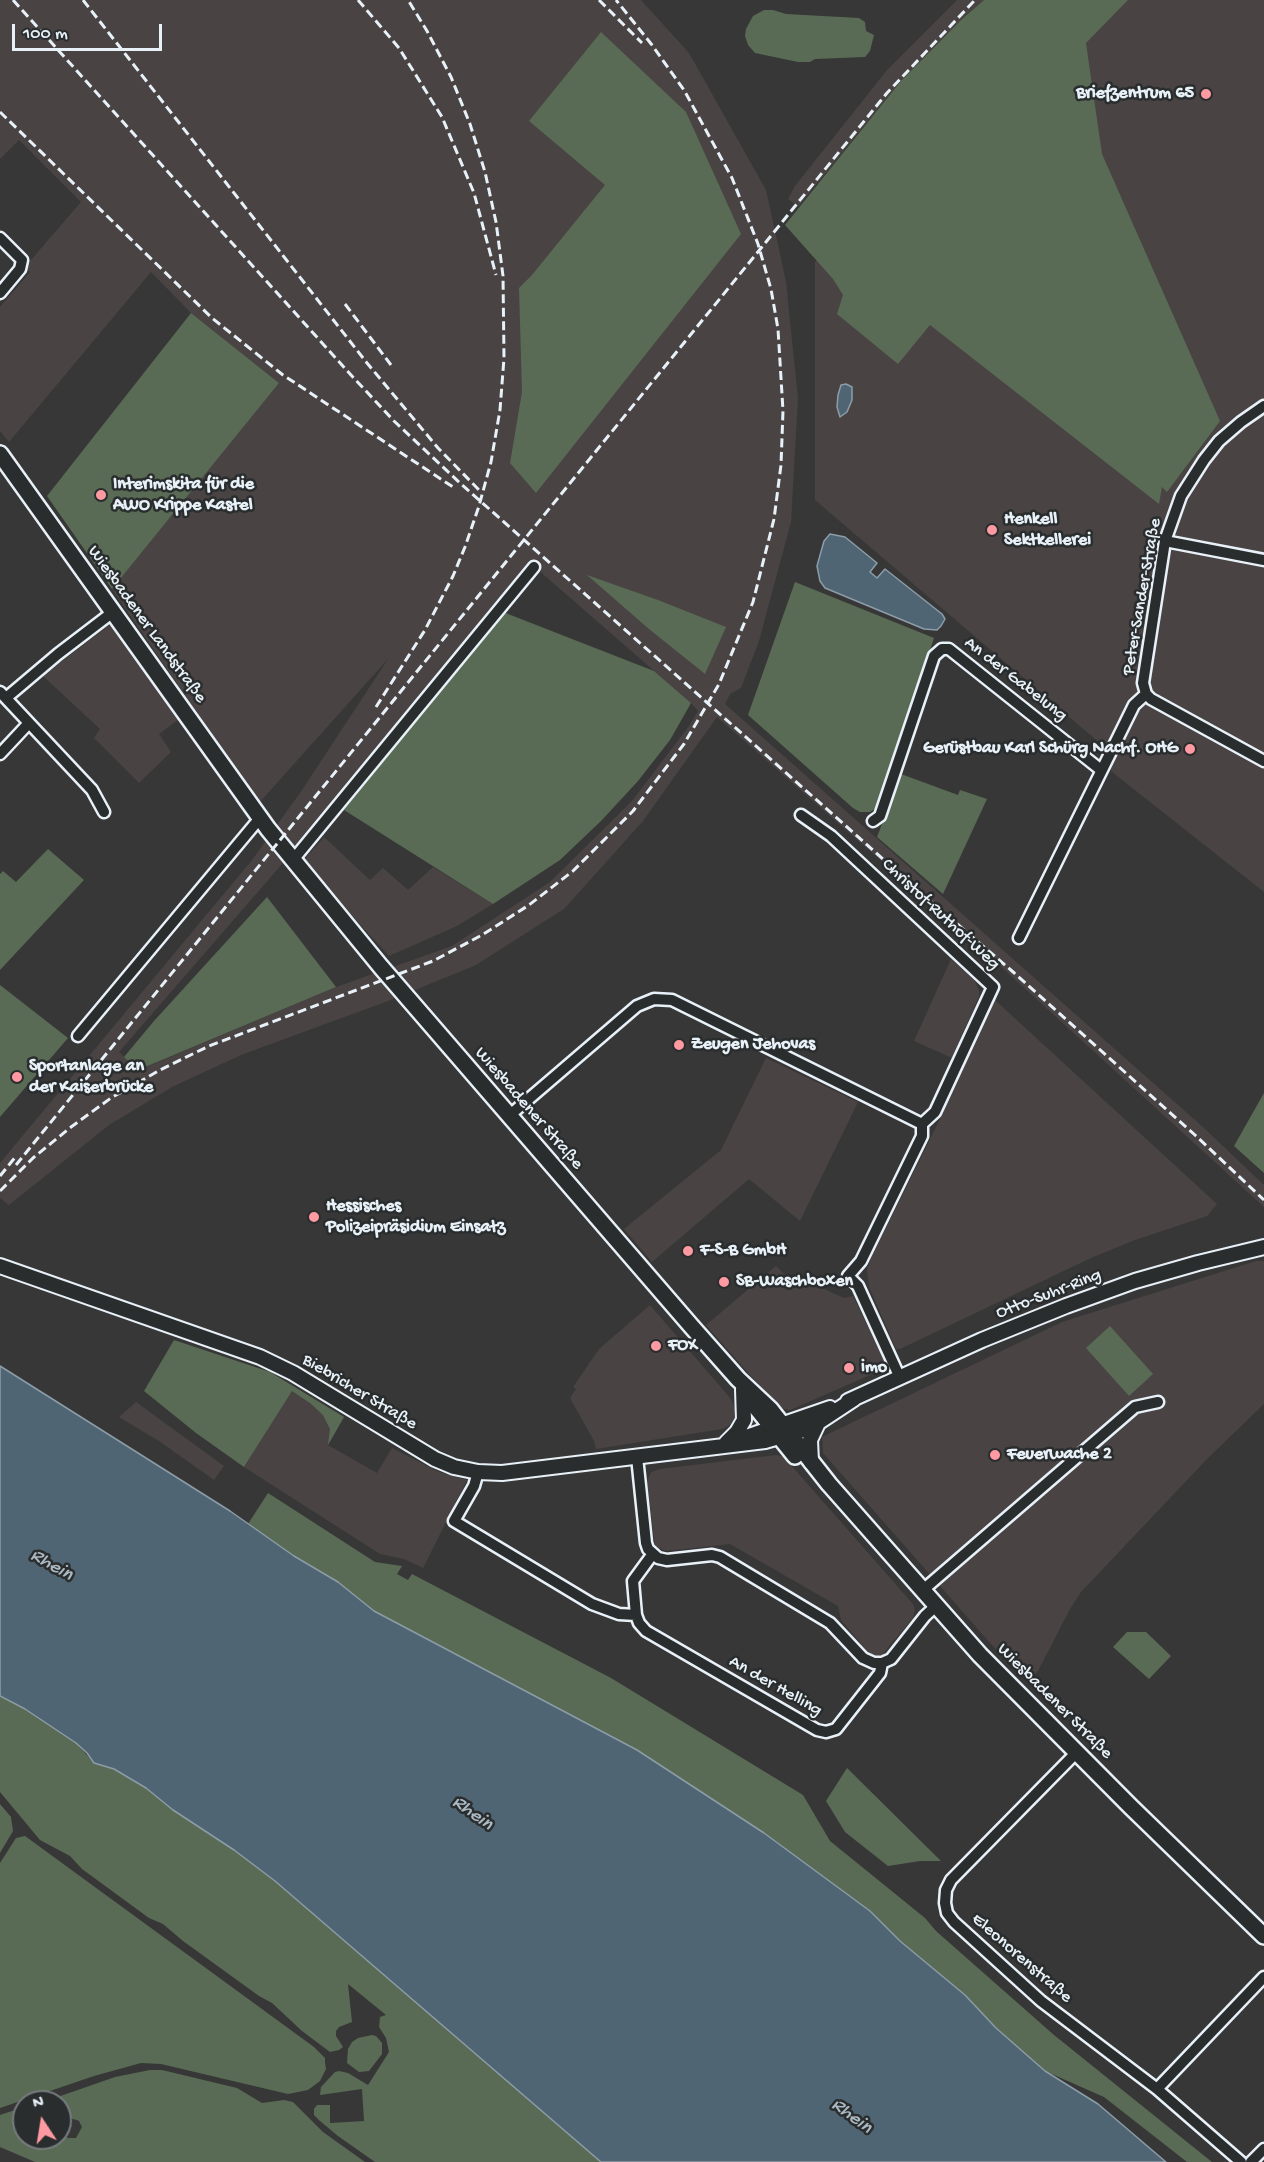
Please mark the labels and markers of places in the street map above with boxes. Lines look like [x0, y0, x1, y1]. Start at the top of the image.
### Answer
place label: Briefzentrum 65 [1076, 83, 1194, 105]
marker: Briefzentrum 65 [1199, 87, 1213, 101]
place label: Interimskita für die AWO Krippe Kastel [113, 474, 254, 516]
marker: Interimskita für die AWO Krippe Kastel [94, 488, 108, 502]
place label: Henkell Sektkellerei [1004, 509, 1091, 552]
marker: Henkell Sektkellerei [985, 523, 999, 537]
place label: Gerüstbau Karl Schürg Nachf. OHG [923, 738, 1178, 760]
marker: Gerüstbau Karl Schürg Nachf. OHG [1183, 742, 1197, 756]
place label: Zeugen Jehovas [691, 1034, 815, 1056]
marker: Zeugen Jehovas [672, 1038, 686, 1052]
place label: Sportanlage an der Kaiserbrücke [29, 1056, 153, 1098]
marker: Sportanlage an der Kaiserbrücke [10, 1070, 24, 1084]
place label: Hessisches Polizeipräsidium Einsatz [326, 1196, 506, 1238]
marker: Hessisches Polizeipräsidium Einsatz [307, 1210, 321, 1224]
place label: F-S-B GmbH [700, 1240, 786, 1262]
marker: F-S-B GmbH [681, 1244, 695, 1258]
place label: SB-Waschboxen [736, 1271, 853, 1293]
marker: SB-Waschboxen [717, 1275, 731, 1289]
place label: FOX [668, 1335, 698, 1357]
marker: FOX [649, 1339, 663, 1353]
place label: imo [861, 1357, 887, 1379]
marker: imo [842, 1361, 856, 1375]
place label: Feuerwache 2 [1007, 1444, 1112, 1466]
marker: Feuerwache 2 [988, 1448, 1002, 1462]

